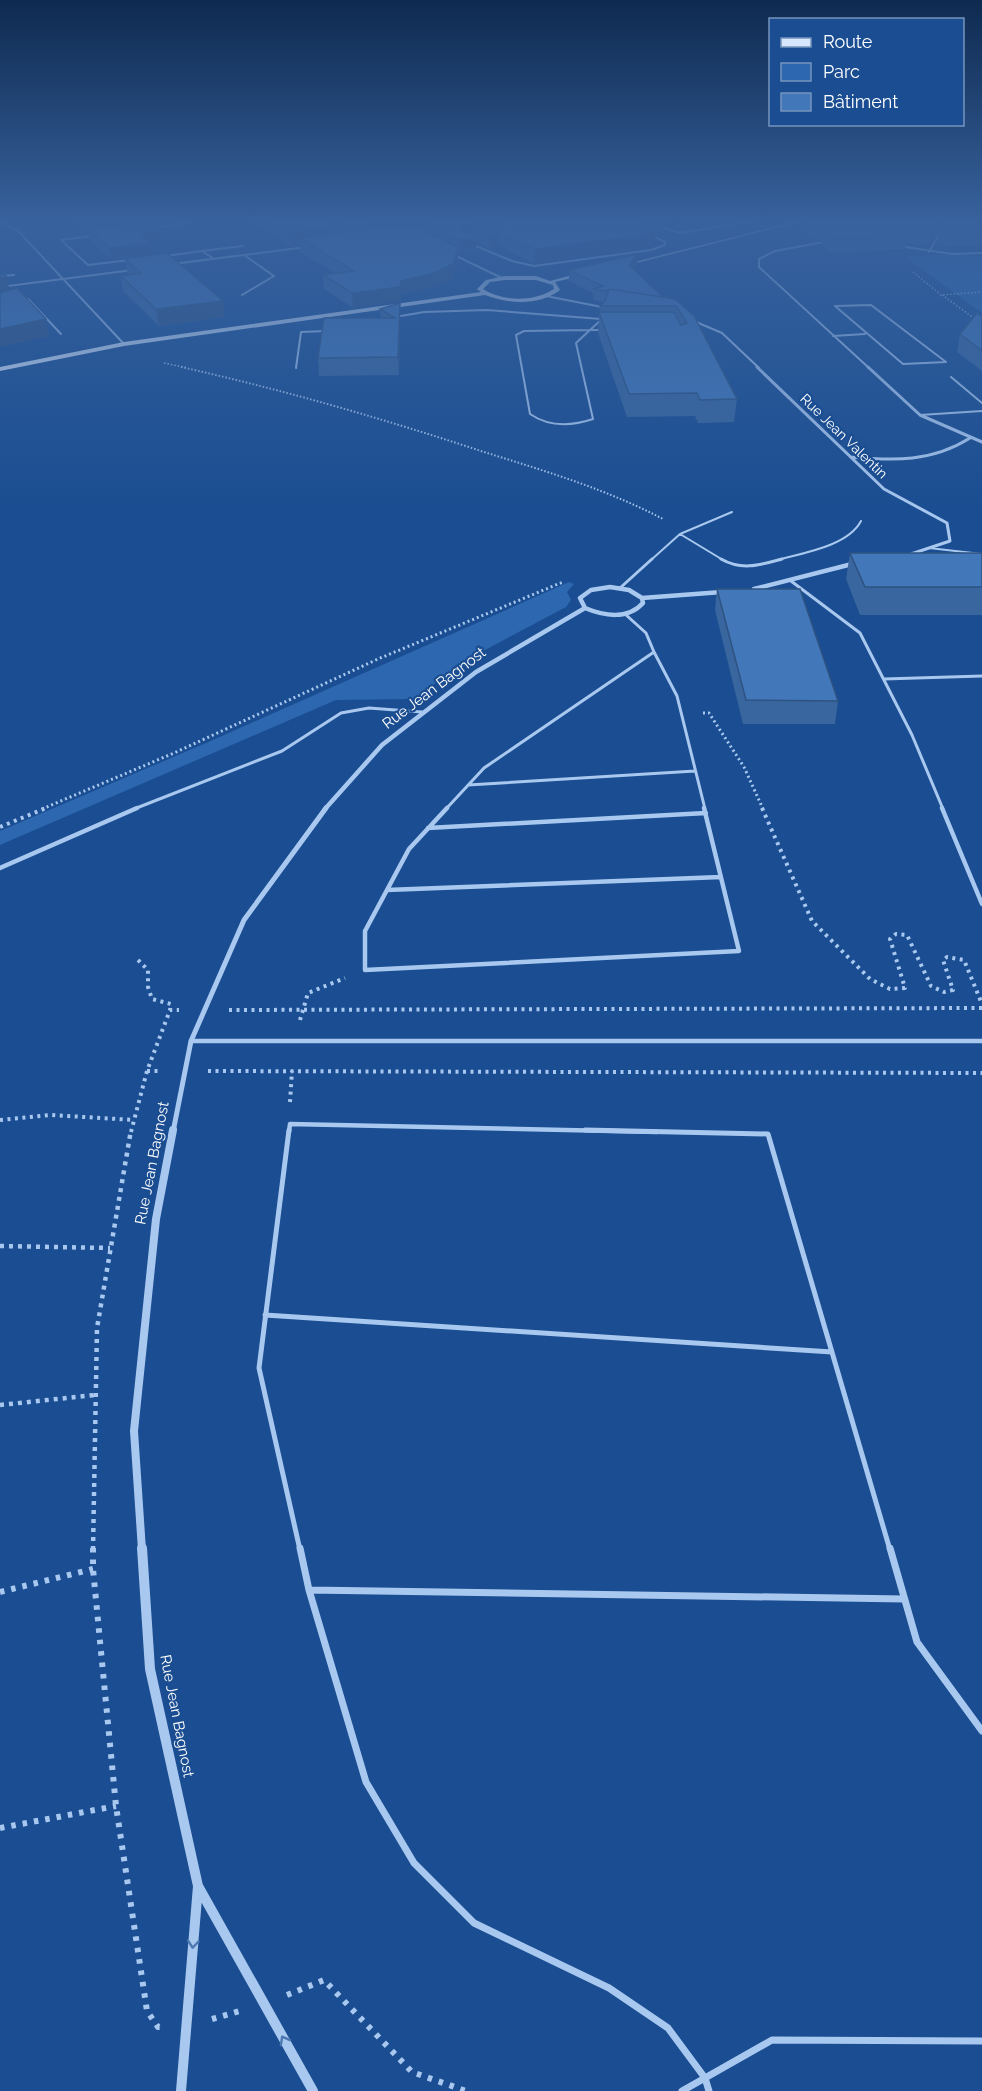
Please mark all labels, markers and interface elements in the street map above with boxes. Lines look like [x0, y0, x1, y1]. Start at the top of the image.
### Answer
legend [769, 18, 964, 126]
text: Route [823, 31, 873, 52]
text: Parc [823, 61, 860, 82]
text: Bâtiment [823, 91, 898, 112]
street label: Rue Jean Valentin [797, 390, 891, 482]
street label: Rue Jean Bagnost [379, 643, 489, 733]
street label: Rue Jean Bagnost [131, 1100, 173, 1226]
street label: Rue Jean Bagnost [156, 1653, 198, 1779]
one-way arrow [187, 1940, 200, 1949]
one-way arrow [280, 2036, 292, 2046]

